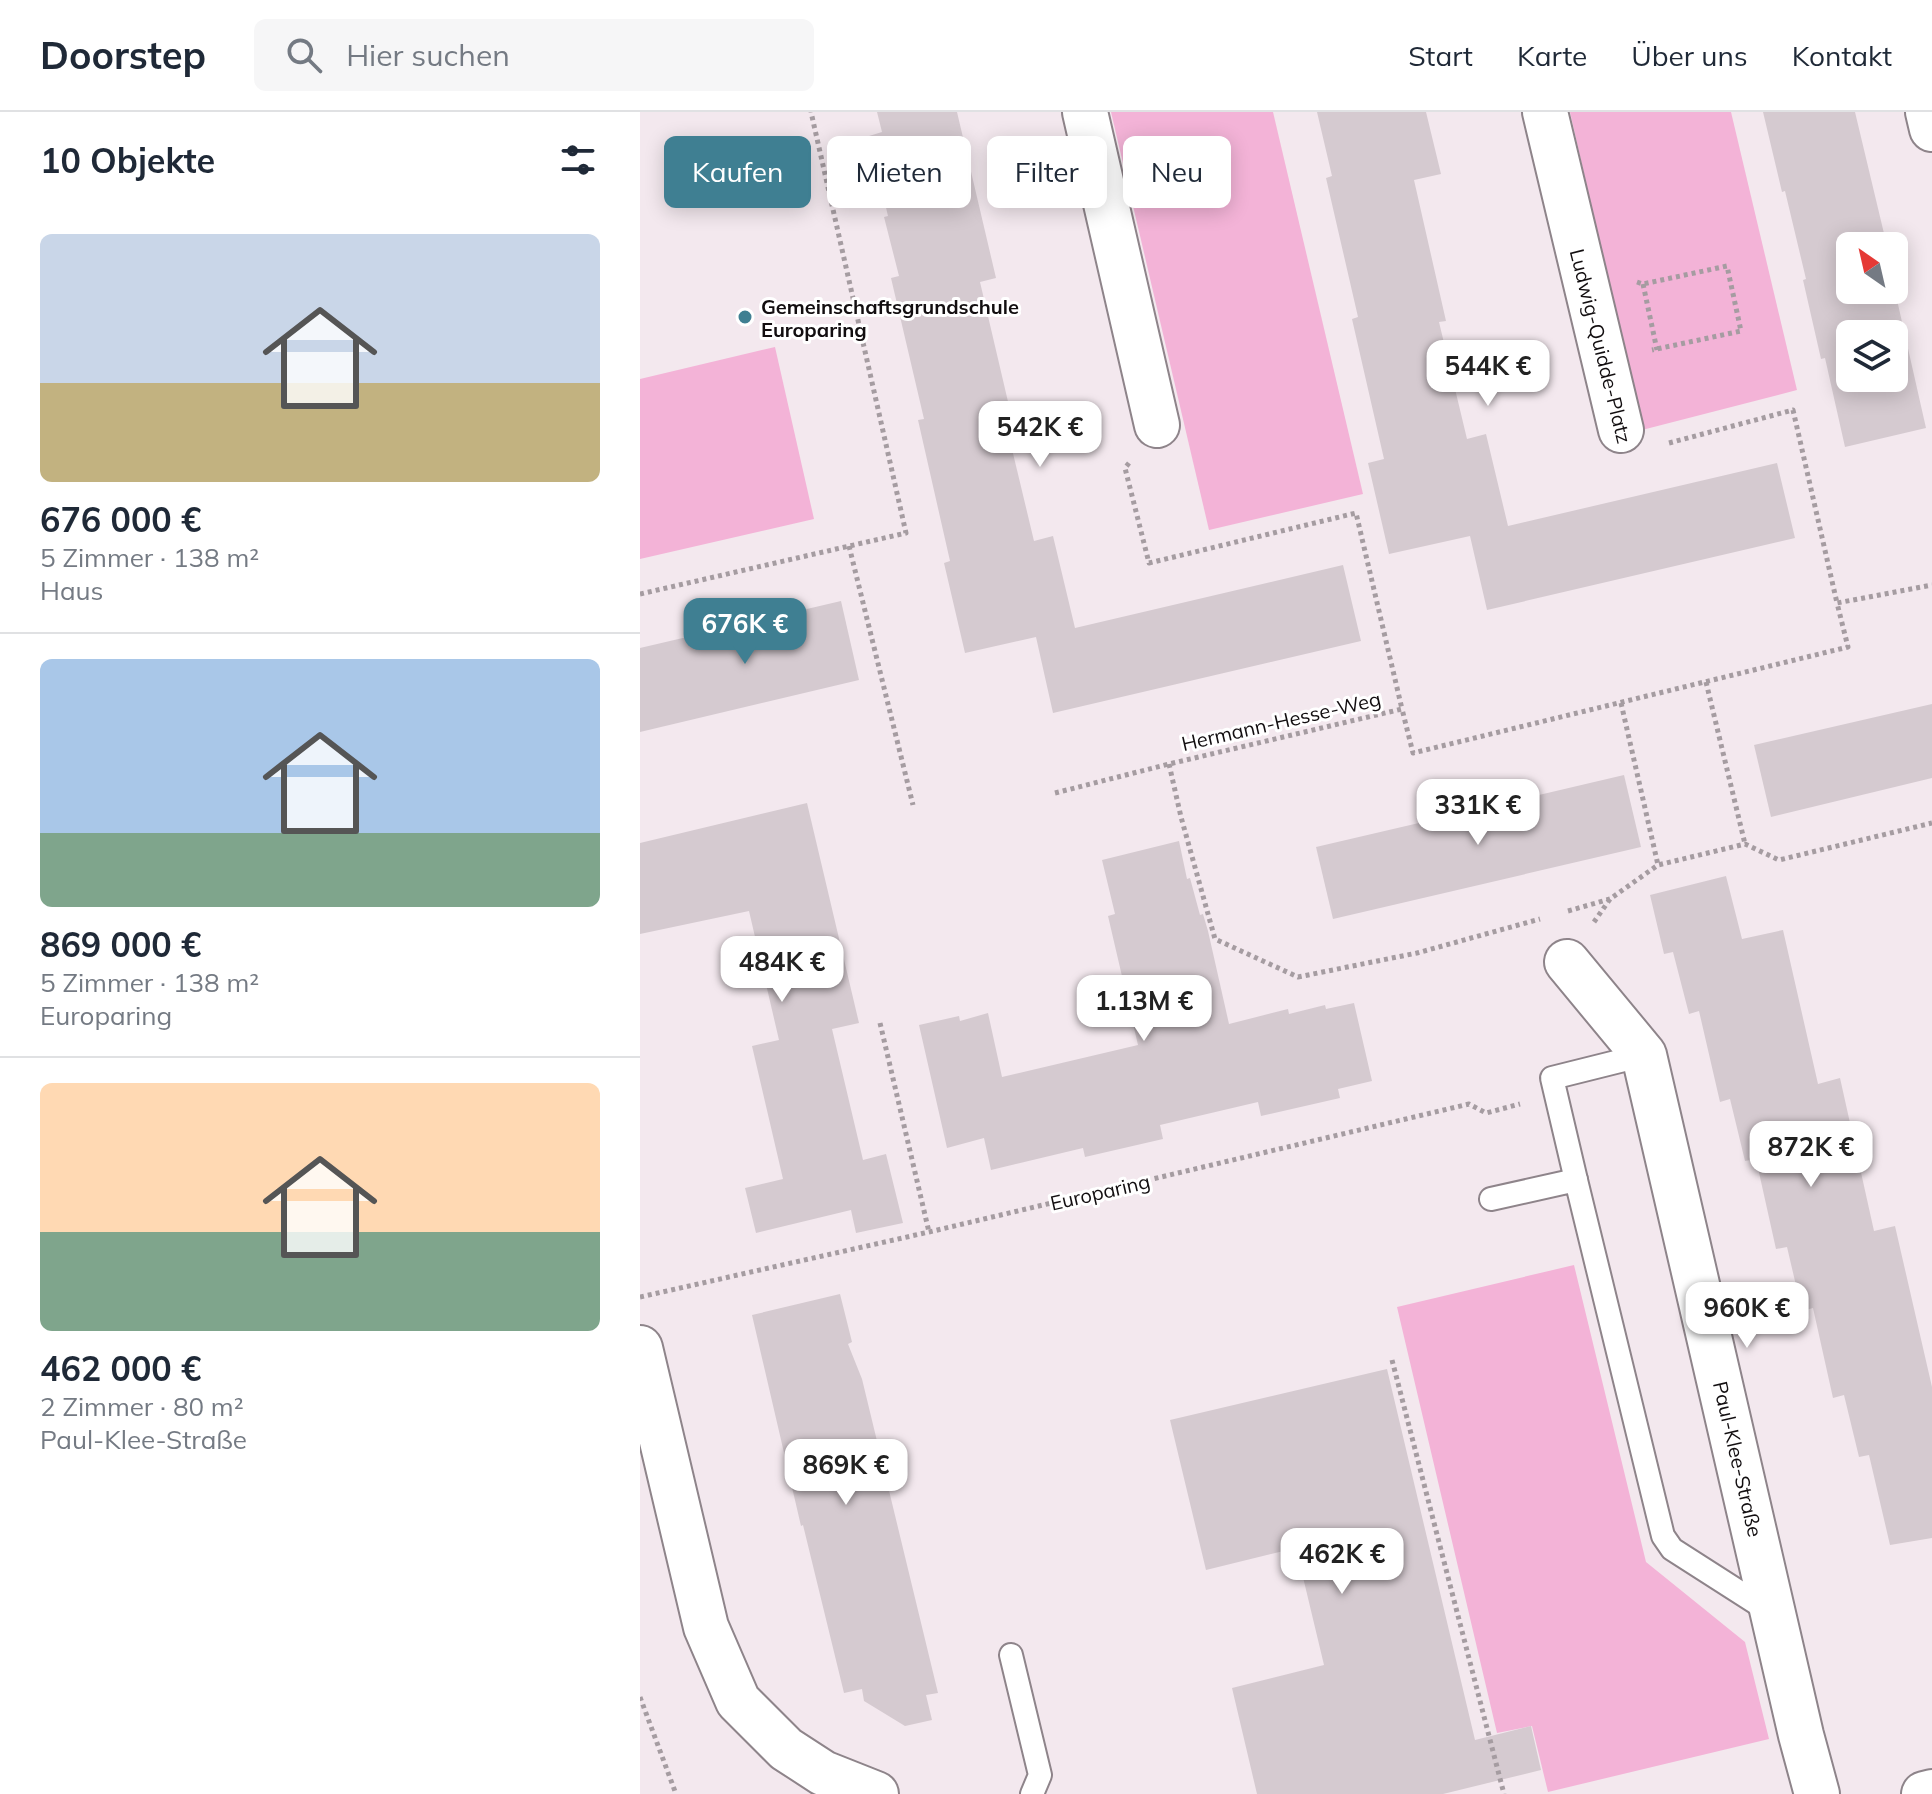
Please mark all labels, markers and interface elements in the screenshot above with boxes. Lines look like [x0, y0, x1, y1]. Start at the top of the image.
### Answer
search box [254, 19, 814, 91]
text: Doorstep [40, 31, 206, 79]
icon: search [282, 33, 326, 77]
text: Hier suchen [346, 36, 510, 74]
text: Start [1408, 38, 1473, 73]
text: Karte [1517, 38, 1587, 73]
text: Über uns [1631, 38, 1748, 73]
text: Kontakt [1792, 38, 1892, 73]
chip: Kaufen [664, 136, 811, 208]
chip: Mieten [827, 136, 971, 208]
chip: Filter [987, 136, 1107, 208]
chip: Neu [1123, 136, 1231, 208]
icon: filters [556, 138, 600, 182]
text: 10 Objekte [40, 139, 215, 182]
north arrow [1836, 232, 1908, 304]
map controls [1836, 232, 1908, 392]
street label: Ludwig-Quidde-Platz [1565, 246, 1637, 446]
icon: home [248, 286, 392, 430]
place label: Gemeinschaftsgrundschule Europaring [761, 294, 1019, 342]
marker: Gemeinschaftsgrundschule Europaring [736, 308, 754, 326]
button: layers [1836, 320, 1908, 392]
pin: 544K € [1423, 340, 1553, 408]
text: 544K € [1445, 349, 1531, 382]
pin: 542K € [975, 401, 1105, 469]
text: 542K € [997, 410, 1083, 443]
text: 676 000 € [40, 498, 201, 541]
text: 5 Zimmer · 138 m² [40, 541, 259, 574]
text: Haus [40, 574, 103, 607]
pin: 676K € [680, 598, 810, 666]
text: 676K € [702, 607, 788, 640]
street label: Hermann-Hesse-Weg [1179, 686, 1383, 756]
icon: home [248, 711, 392, 855]
pin: 331K € [1413, 779, 1543, 847]
text: 331K € [1435, 788, 1521, 821]
text: 869 000 € [40, 923, 201, 966]
pin: 484K € [717, 936, 847, 1004]
text: 484K € [739, 945, 825, 978]
text: 5 Zimmer · 138 m² [40, 966, 259, 999]
pin: 1.13M € [1070, 975, 1218, 1043]
text: 1.13M € [1095, 984, 1193, 1017]
text: Europaring [40, 999, 172, 1032]
pin: 872K € [1746, 1121, 1876, 1189]
text: 872K € [1768, 1130, 1854, 1163]
icon: home [248, 1135, 392, 1279]
street label: Europaring [1048, 1168, 1152, 1216]
pin: 960K € [1682, 1282, 1812, 1350]
text: 960K € [1704, 1291, 1790, 1324]
text: 462 000 € [40, 1347, 201, 1390]
street label: Paul-Klee-Straße [1708, 1379, 1768, 1539]
text: 2 Zimmer · 80 m² [40, 1390, 244, 1423]
text: Paul-Klee-Straße [40, 1423, 247, 1456]
pin: 869K € [781, 1439, 911, 1507]
text: 869K € [803, 1448, 889, 1481]
pin: 462K € [1277, 1528, 1407, 1596]
text: 462K € [1299, 1537, 1385, 1570]

